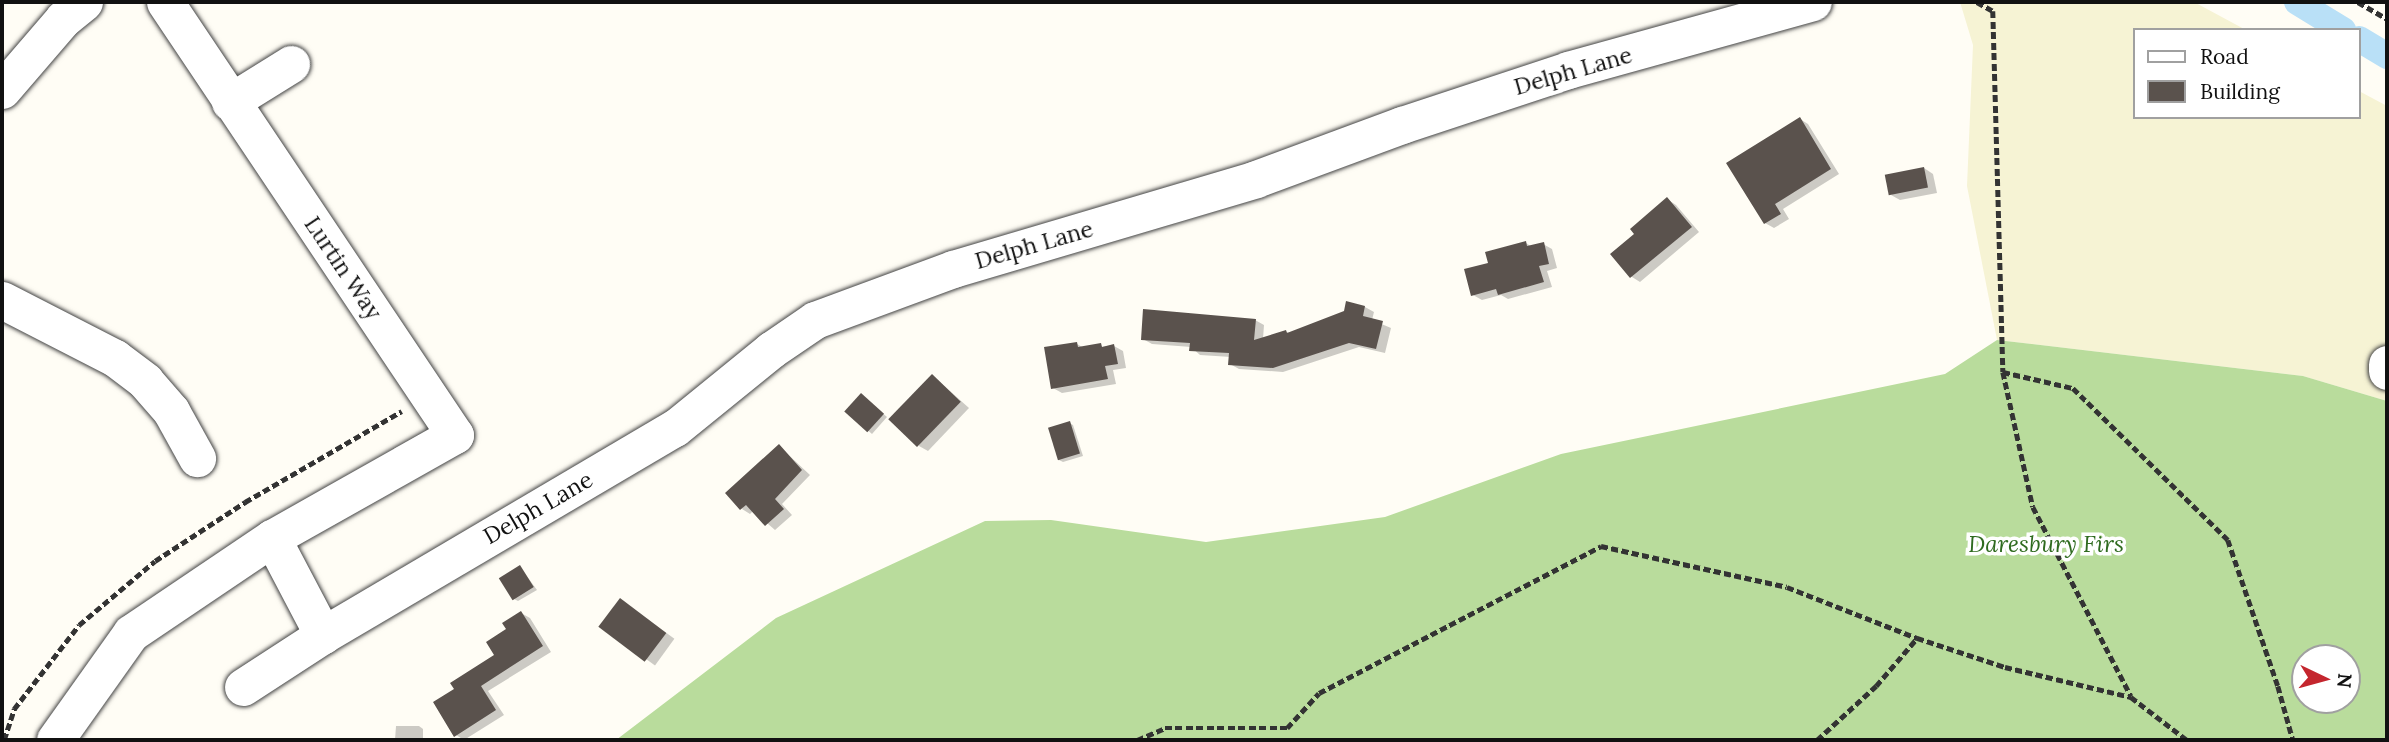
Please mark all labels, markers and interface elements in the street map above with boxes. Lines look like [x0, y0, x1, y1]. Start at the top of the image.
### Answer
legend [2134, 28, 2361, 119]
street label: Delph Lane [1511, 41, 1635, 101]
text: Road [2200, 43, 2249, 70]
text: Building [2200, 78, 2280, 105]
street label: Lurtin Way [298, 211, 388, 325]
street label: Delph Lane [972, 215, 1096, 275]
street label: Delph Lane [478, 466, 598, 550]
park label: Daresbury Firs [1968, 530, 2124, 558]
north arrow [2291, 644, 2361, 714]
text: N [2332, 672, 2358, 689]

